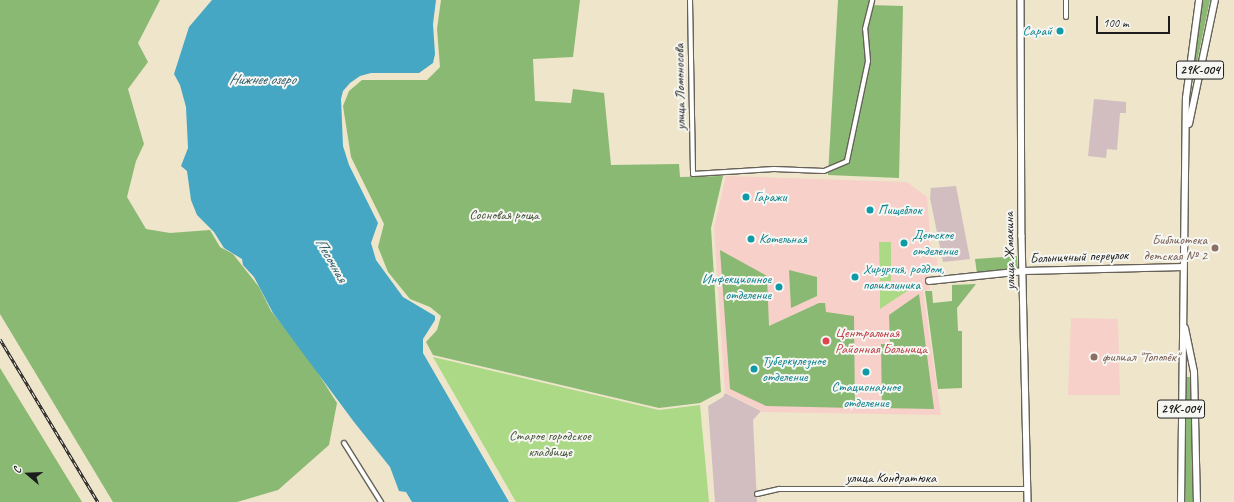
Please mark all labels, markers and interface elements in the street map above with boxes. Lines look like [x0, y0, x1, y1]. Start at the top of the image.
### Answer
scale bar [1098, 8, 1172, 34]
text: 100 m [1103, 15, 1129, 31]
place label: Сарай [1022, 23, 1052, 39]
marker: Сарай [1055, 26, 1065, 36]
street label: улица Ломоносова [671, 44, 689, 130]
road number: 29К-004 [1176, 59, 1224, 81]
water label: Нижнее озеро [229, 71, 295, 89]
place label: Гаражи [754, 189, 786, 205]
marker: Гаражи [741, 192, 751, 202]
place label: Пищеблок [878, 202, 922, 218]
marker: Пищеблок [865, 205, 875, 215]
park label: Сосновая роща [469, 207, 539, 223]
street label: улица Жмакина [1001, 212, 1019, 290]
place label: Детское отделение [912, 227, 958, 260]
place label: Котельная [759, 231, 807, 247]
place label: Библиотека детская № 2 [1144, 232, 1207, 264]
marker: Котельная [746, 234, 756, 244]
water label: Песочная [311, 235, 351, 285]
marker: Детское отделение [899, 238, 909, 248]
marker: Библиотека детская № 2 [1210, 243, 1220, 253]
street label: Больничный переулок [1030, 247, 1128, 267]
place label: Хирургия, роддом, поликлиника [863, 261, 944, 294]
place label: Инфекционное отделение [702, 271, 771, 304]
marker: Хирургия, роддом, поликлиника [850, 272, 860, 282]
marker: Инфекционное отделение [774, 282, 784, 292]
place label: Центральная Районная Больница [835, 325, 927, 358]
marker: Центральная Районная Больница [820, 335, 832, 347]
place label: филиал "Тополёк" [1102, 349, 1179, 365]
marker: филиал "Тополёк" [1089, 352, 1099, 362]
place label: Туберкулезное отделение [762, 353, 826, 386]
marker: Туберкулезное отделение [749, 364, 759, 374]
marker: Стационарное отделение [861, 367, 871, 377]
place label: Стационарное отделение [831, 379, 901, 412]
road number: 29К-004 [1157, 398, 1205, 420]
park label: Старое городское кладбище [509, 428, 591, 460]
north arrow [8, 454, 48, 494]
text: С [9, 465, 24, 475]
street label: улица Кондратюка [847, 470, 935, 486]

